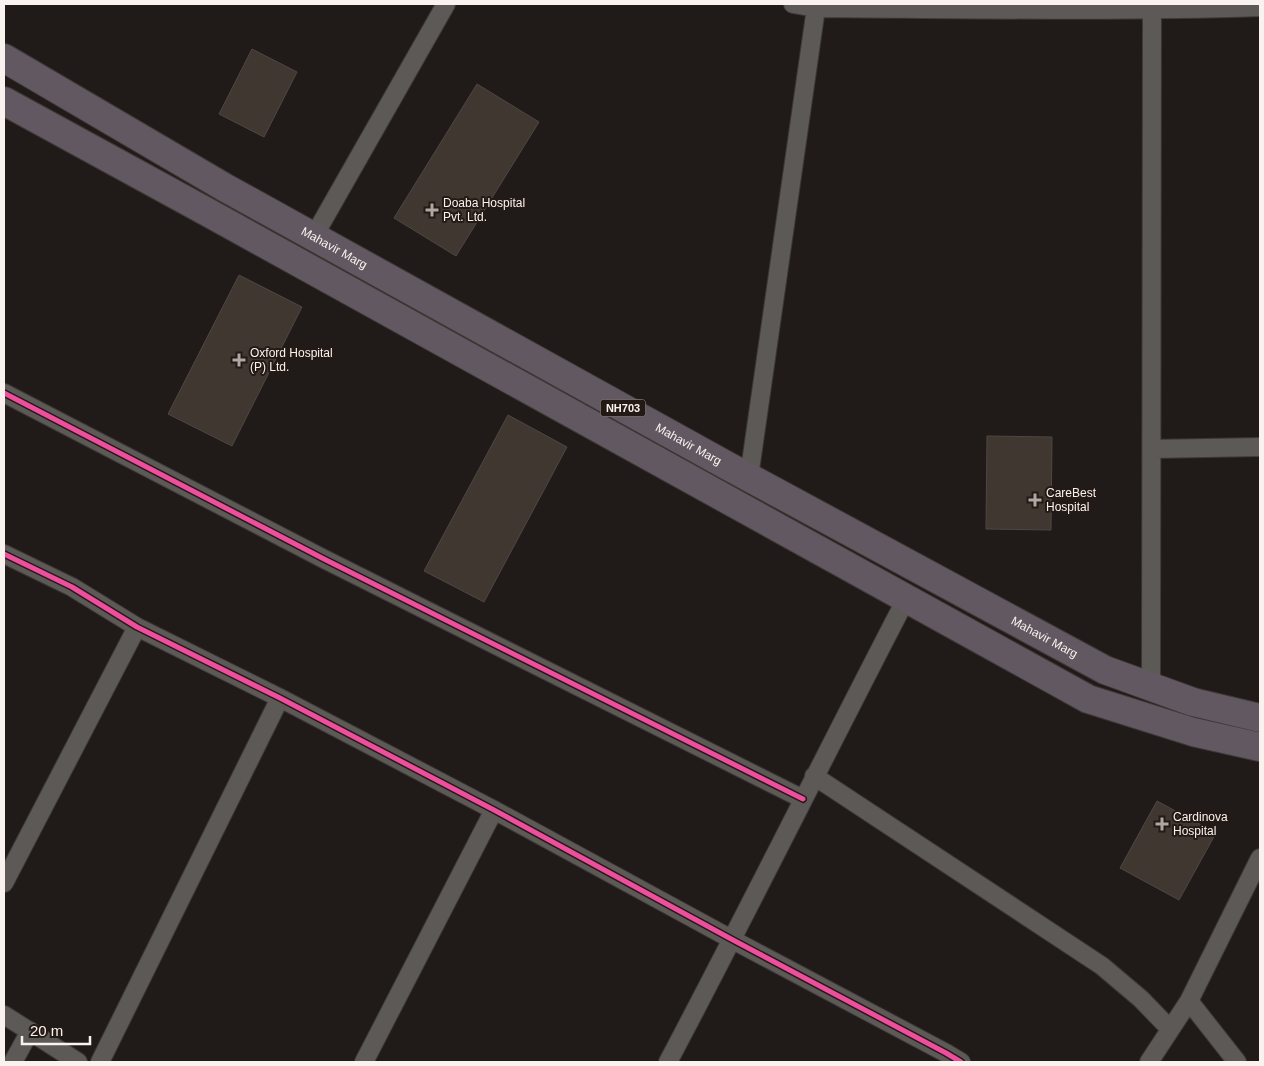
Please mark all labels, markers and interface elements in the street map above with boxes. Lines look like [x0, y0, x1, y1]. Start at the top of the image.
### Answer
place label: Doaba Hospital Pvt. Ltd. [443, 196, 525, 224]
marker: Doaba Hospital Pvt. Ltd. [425, 203, 439, 217]
street label: Mahavir Marg [299, 224, 370, 272]
place label: Oxford Hospital (P) Ltd. [250, 346, 333, 374]
marker: Oxford Hospital (P) Ltd. [232, 353, 246, 367]
road number: NH703 [600, 399, 646, 416]
street label: Mahavir Marg [653, 420, 724, 468]
place label: CareBest Hospital [1046, 486, 1097, 514]
marker: CareBest Hospital [1028, 493, 1042, 507]
street label: Mahavir Marg [1009, 614, 1080, 661]
place label: Cardinova Hospital [1173, 810, 1228, 838]
marker: Cardinova Hospital [1155, 817, 1169, 831]
scale bar [22, 1014, 90, 1046]
text: 20 m [30, 1022, 63, 1039]

